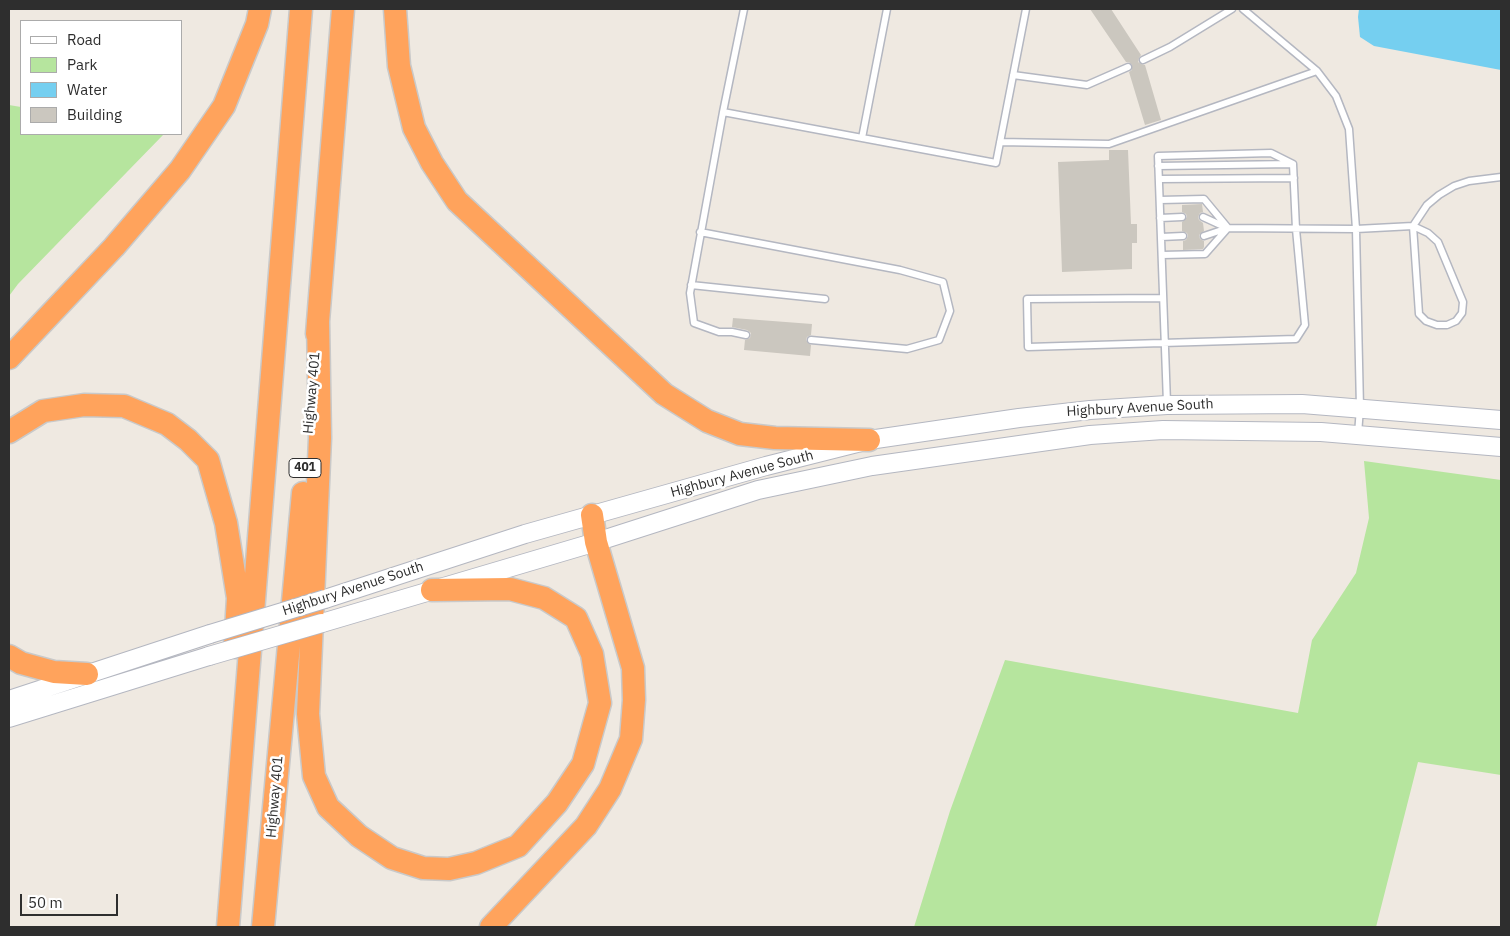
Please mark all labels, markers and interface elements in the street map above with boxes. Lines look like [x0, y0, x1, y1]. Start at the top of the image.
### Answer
legend [20, 20, 182, 135]
text: Road [67, 30, 102, 49]
text: Park [67, 55, 97, 74]
text: Water [67, 80, 107, 99]
text: Building [67, 105, 122, 124]
street label: Highway 401 [300, 351, 324, 435]
street label: Highbury Avenue South [1066, 396, 1214, 420]
street label: Highbury Avenue South [669, 447, 815, 501]
road number: 401 [289, 458, 321, 478]
street label: Highbury Avenue South [280, 558, 426, 620]
street label: Highway 401 [263, 755, 287, 839]
scale bar [22, 884, 120, 916]
text: 50 m [28, 893, 63, 912]

